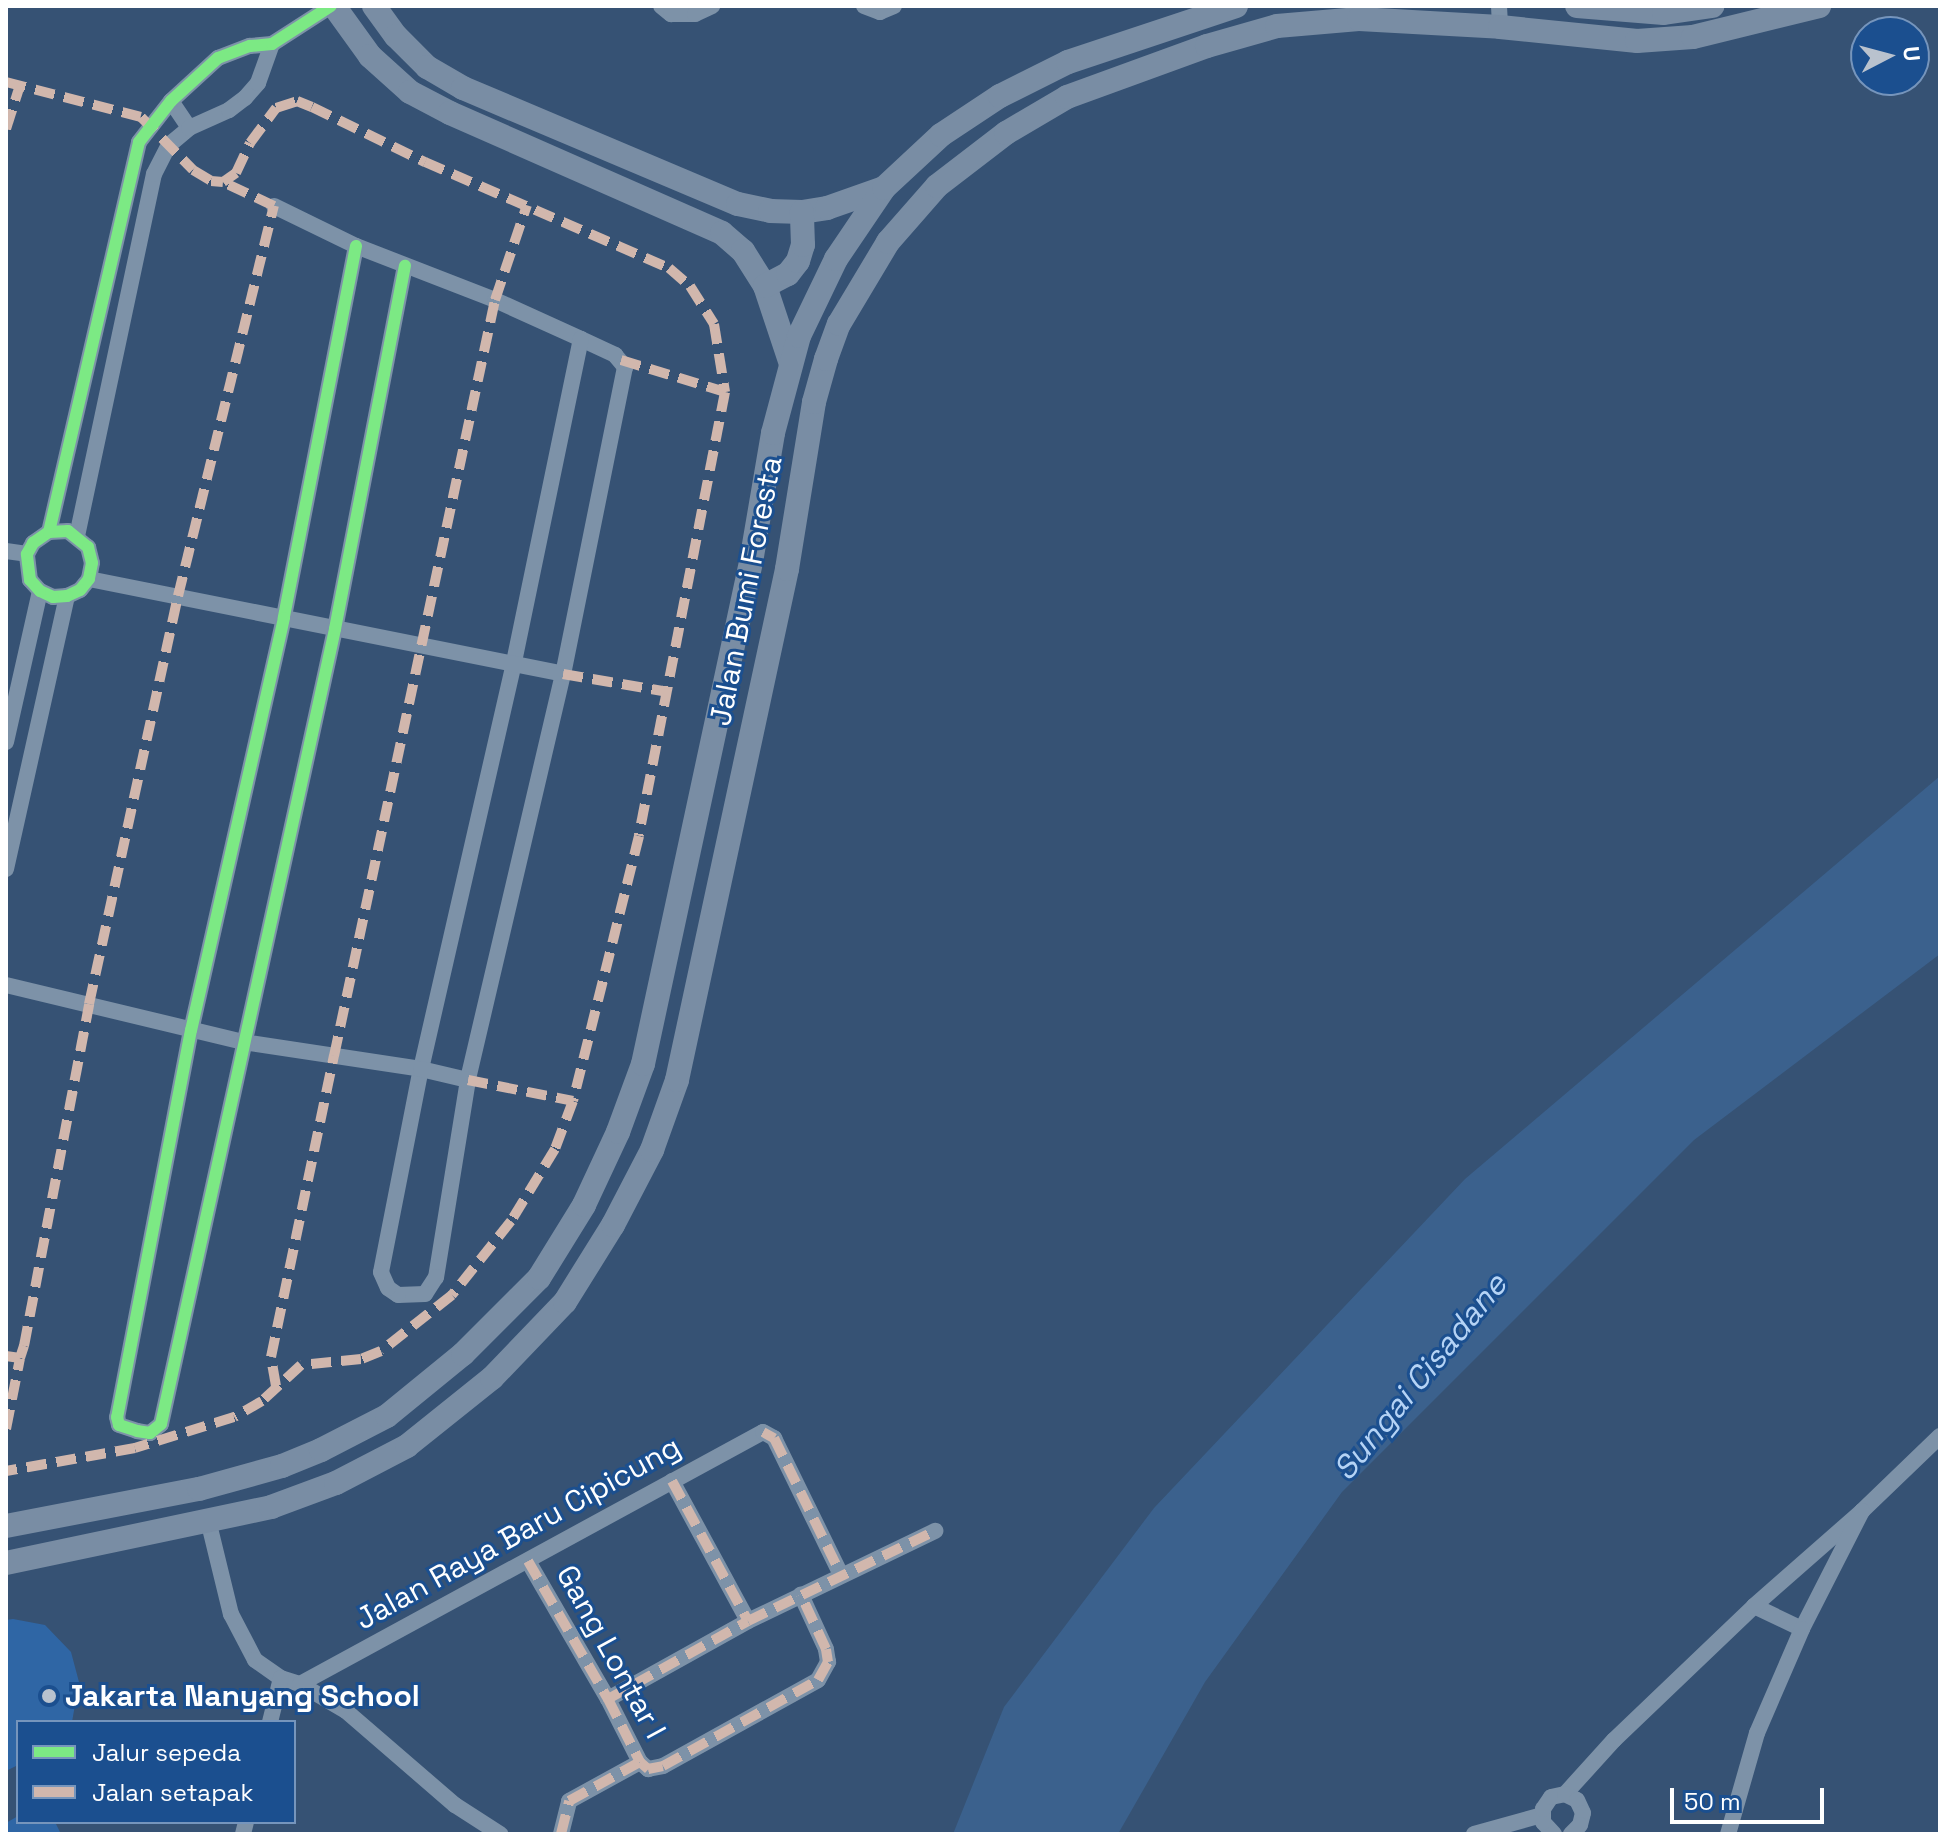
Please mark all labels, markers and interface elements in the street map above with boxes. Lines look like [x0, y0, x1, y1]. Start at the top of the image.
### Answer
north arrow [1850, 16, 1930, 96]
text: U [1897, 45, 1927, 63]
street label: Jalan Bumi Foresta [702, 453, 790, 729]
water label: Sungai Cisadane [1325, 1266, 1515, 1488]
street label: Jalan Raya Baru Cipicung [349, 1429, 687, 1637]
street label: Gang Lontar I [549, 1559, 673, 1745]
place label: Jakarta Nanyang School [65, 1678, 420, 1714]
marker: Jakarta Nanyang School [40, 1687, 58, 1705]
legend [16, 1720, 296, 1824]
text: Jalur sepeda [92, 1737, 241, 1768]
scale bar [1674, 1772, 1828, 1822]
text: Jalan setapak [92, 1777, 253, 1808]
text: 50 m [1684, 1786, 1741, 1817]

